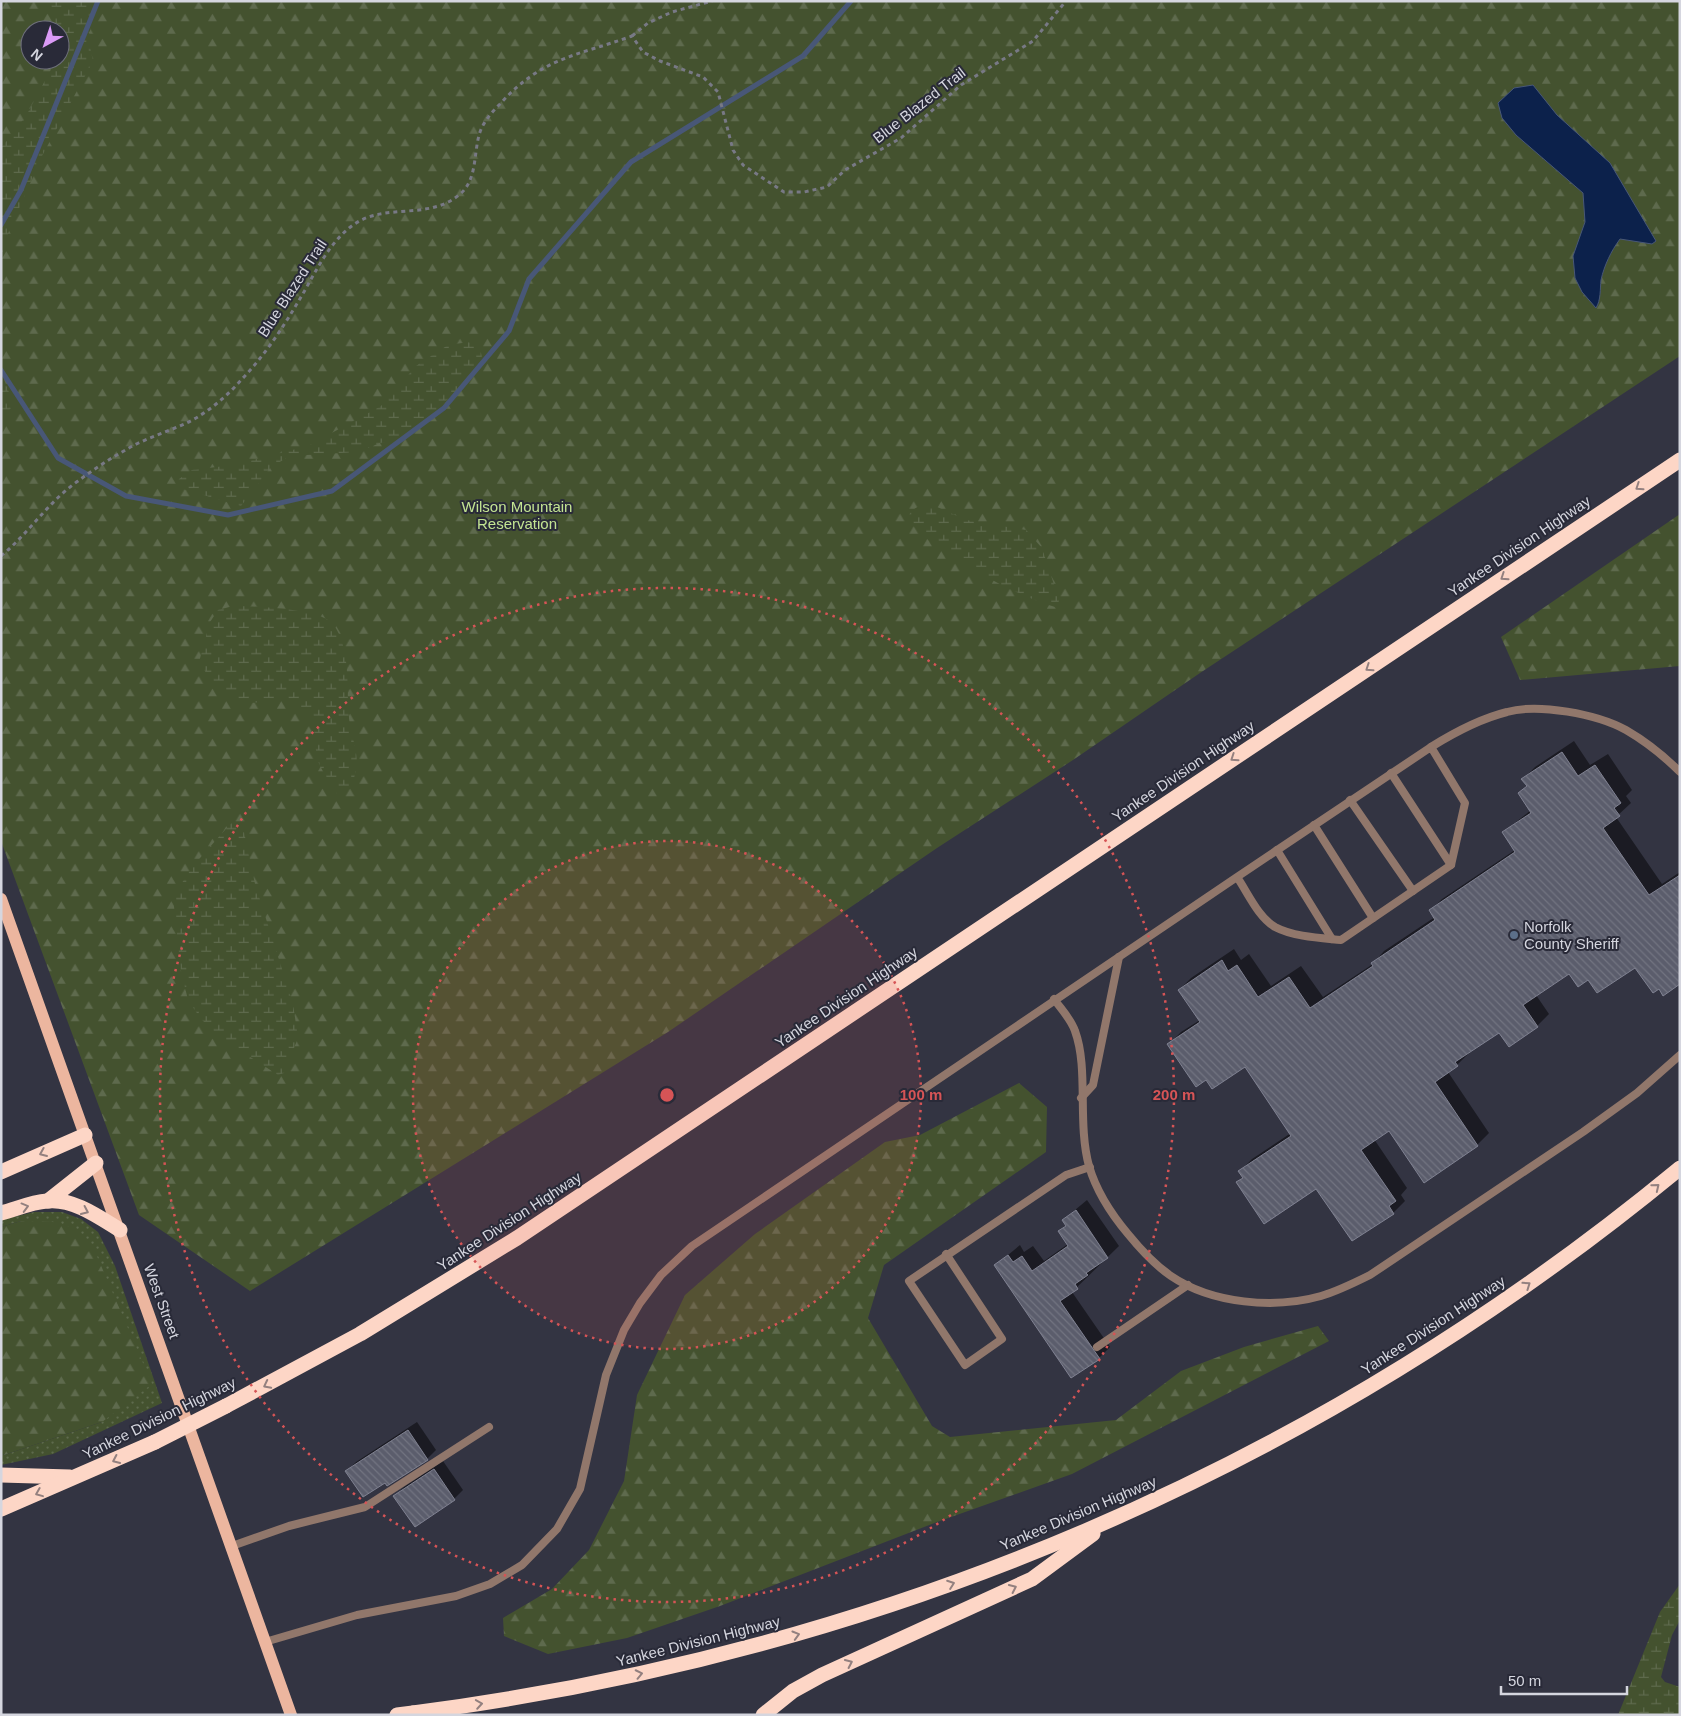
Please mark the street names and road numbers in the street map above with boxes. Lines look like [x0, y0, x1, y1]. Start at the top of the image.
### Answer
street label: Blue Blazed Trail [869, 64, 969, 146]
street label: Blue Blazed Trail [254, 236, 330, 340]
street label: Yankee Division Highway [1445, 492, 1594, 600]
street label: Yankee Division Highway [1109, 717, 1258, 825]
street label: Yankee Division Highway [772, 943, 921, 1051]
street label: Yankee Division Highway [434, 1168, 585, 1274]
street label: West Street [141, 1261, 184, 1341]
street label: Yankee Division Highway [1358, 1272, 1509, 1378]
street label: Yankee Division Highway [80, 1373, 239, 1462]
street label: Yankee Division Highway [997, 1472, 1159, 1554]
street label: Yankee Division Highway [614, 1612, 782, 1670]

